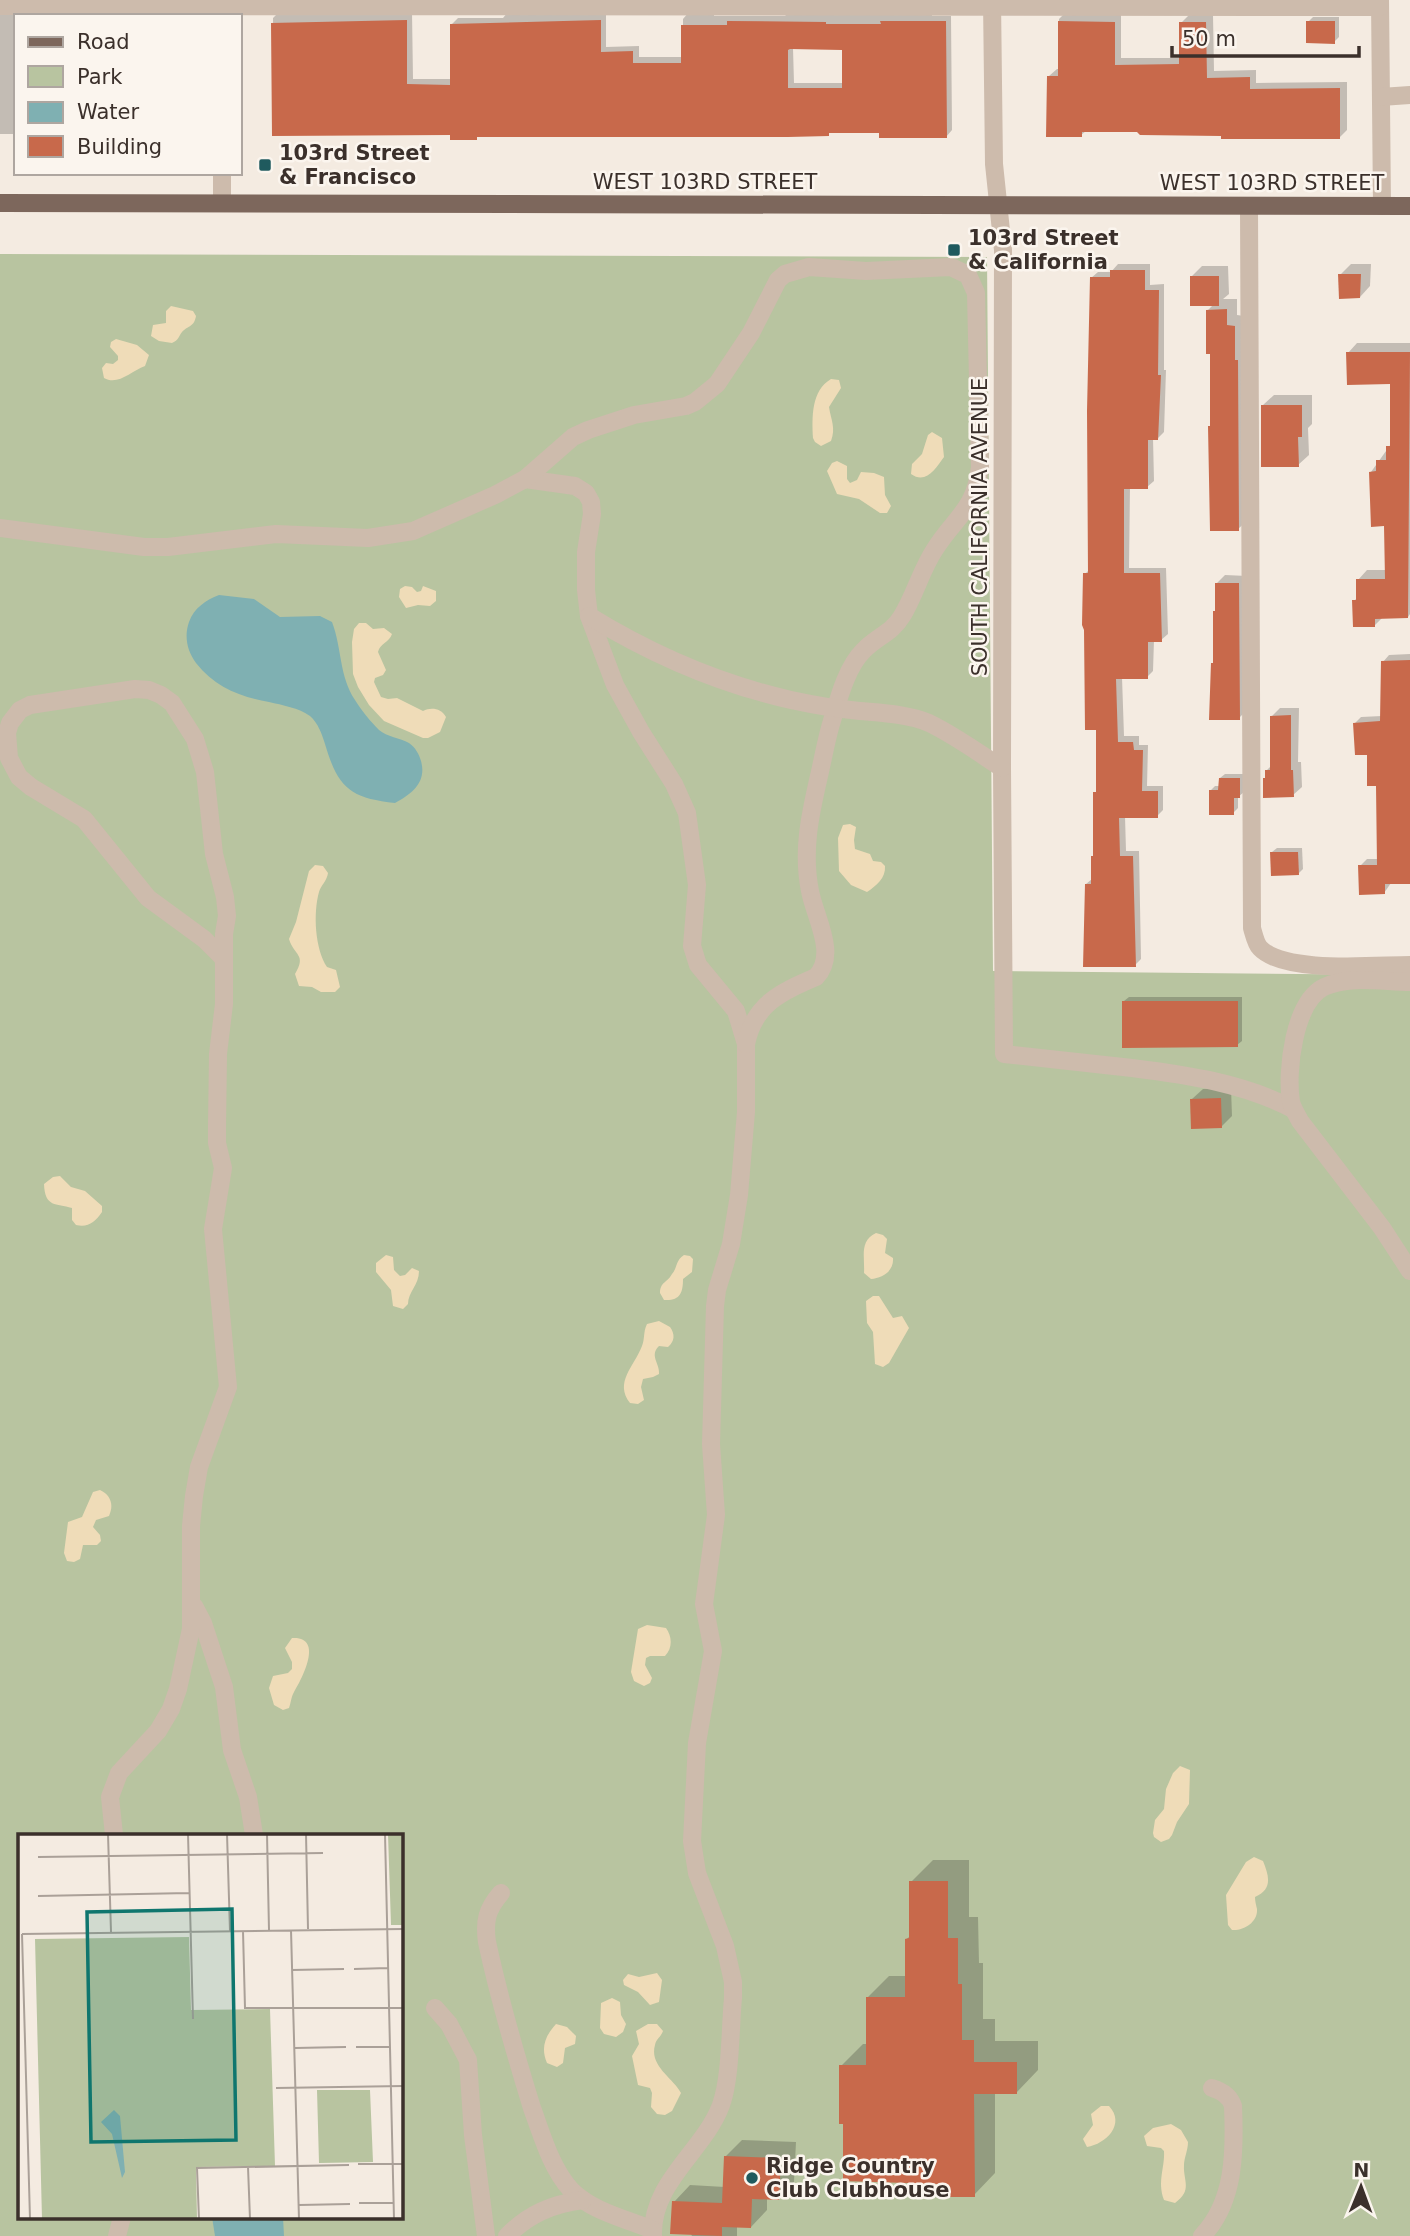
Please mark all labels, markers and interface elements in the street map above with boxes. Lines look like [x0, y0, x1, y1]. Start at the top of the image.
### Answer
legend [14, 14, 242, 175]
scale bar [1172, 14, 1359, 58]
text: 50 m [1182, 27, 1236, 51]
text: Road [77, 30, 130, 54]
text: Park [77, 65, 123, 89]
text: Water [77, 100, 139, 124]
text: Building [77, 135, 162, 159]
place label: 103rd Street & Francisco [279, 141, 430, 189]
marker: 103rd Street & Francisco [257, 157, 273, 173]
street label: WEST 103RD STREET [593, 170, 817, 194]
street label: WEST 103RD STREET [1160, 171, 1384, 195]
place label: 103rd Street & California [968, 226, 1119, 274]
marker: 103rd Street & California [946, 242, 962, 258]
street label: SOUTH CALIFORNIA AVENUE [968, 378, 992, 676]
inset map [18, 1834, 402, 2218]
north arrow [1326, 2152, 1396, 2222]
place label: Ridge Country Club Clubhouse [766, 2154, 950, 2202]
text: N [1353, 2159, 1369, 2181]
marker: Ridge Country Club Clubhouse [744, 2170, 760, 2186]

